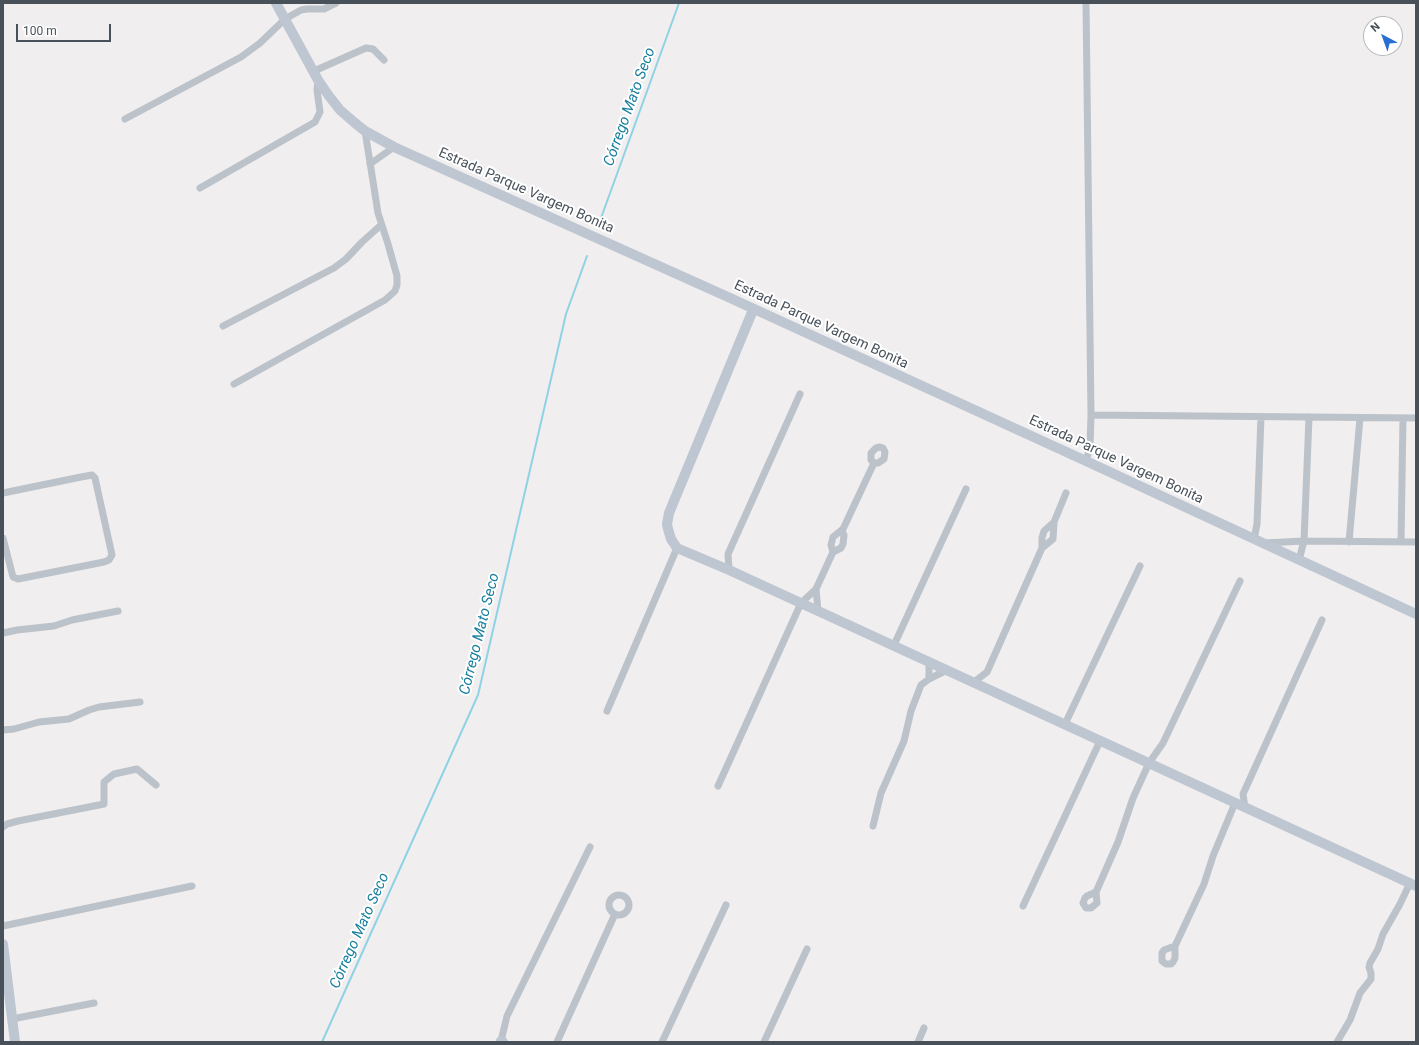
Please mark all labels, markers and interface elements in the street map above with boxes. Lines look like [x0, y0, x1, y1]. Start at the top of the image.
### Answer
scale bar [18, 16, 113, 42]
north arrow [1363, 16, 1403, 56]
text: N [1368, 20, 1383, 35]
text: 100 m [23, 24, 57, 38]
water label: Córrego Mato Seco [600, 45, 660, 169]
street label: Estrada Parque Vargem Bonita [436, 145, 616, 237]
street label: Estrada Parque Vargem Bonita [731, 277, 911, 373]
street label: Estrada Parque Vargem Bonita [1026, 412, 1206, 508]
water label: Córrego Mato Seco [456, 571, 504, 697]
water label: Córrego Mato Seco [326, 870, 394, 992]

